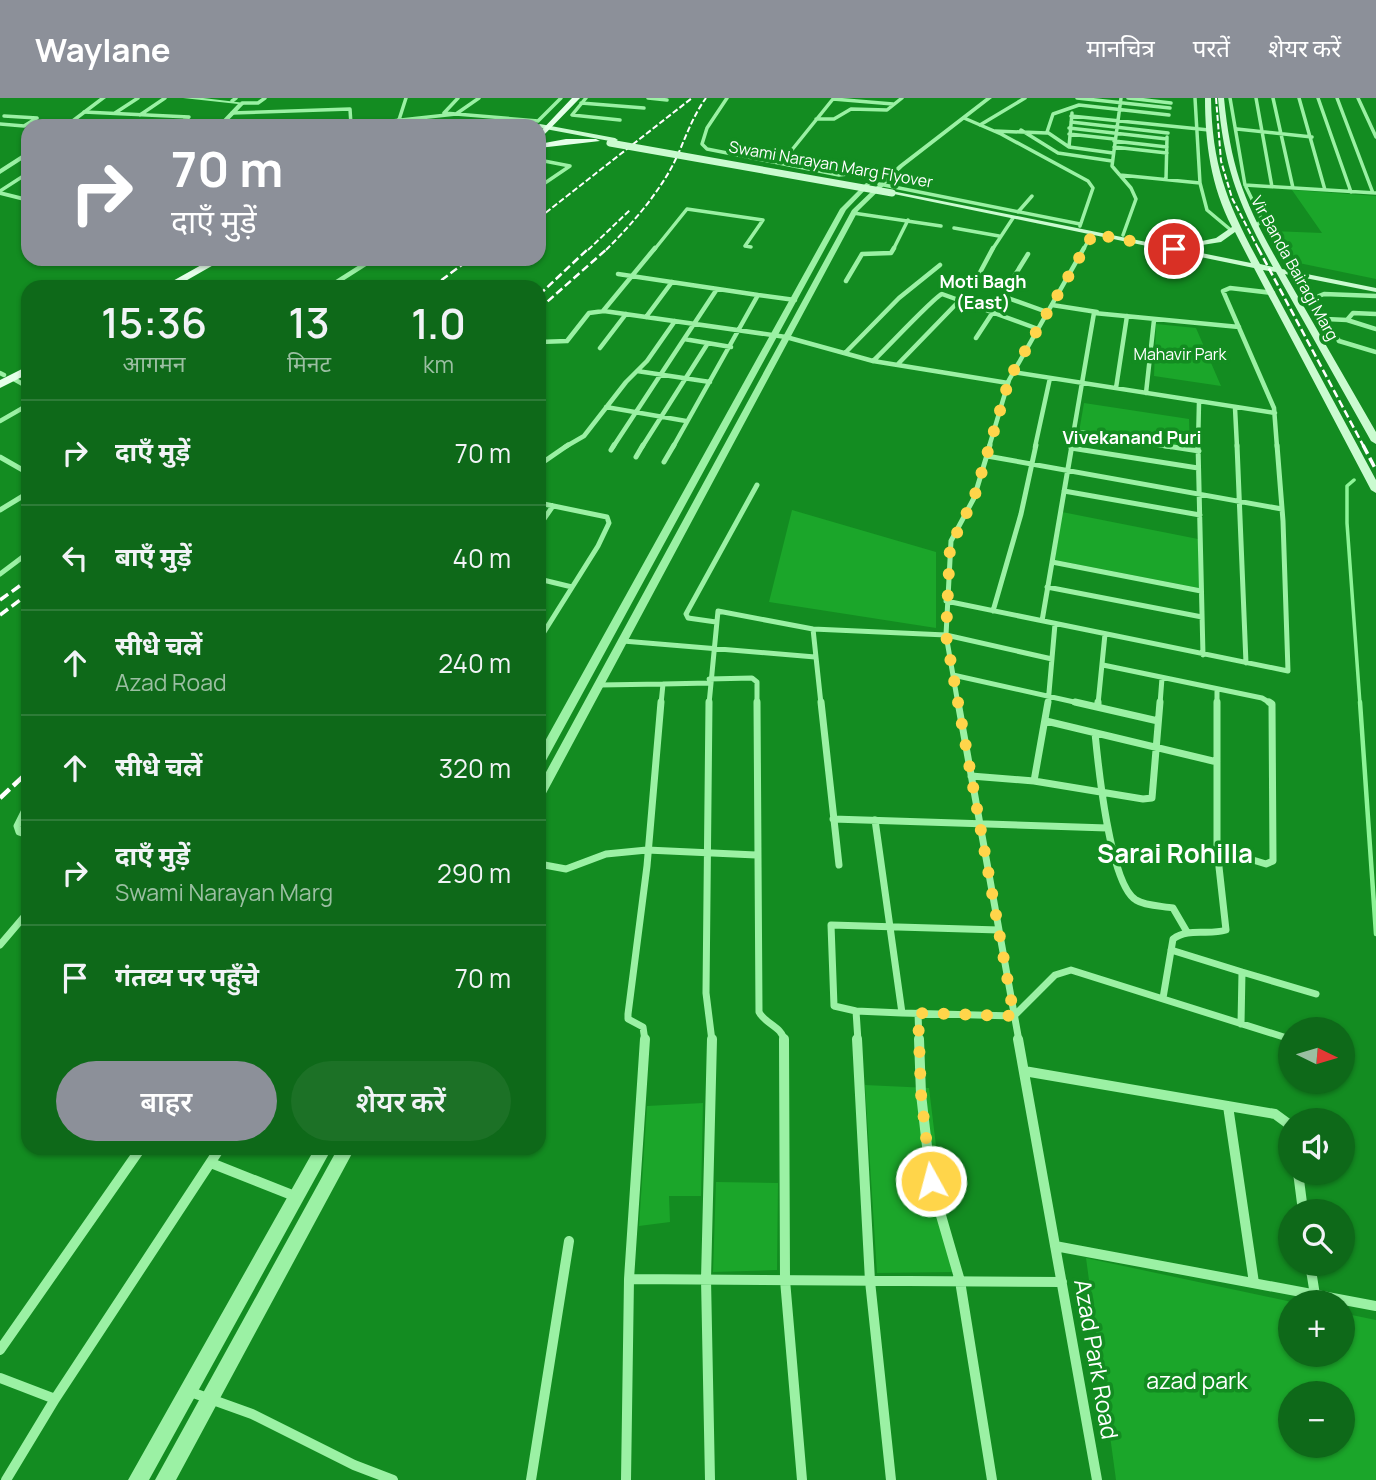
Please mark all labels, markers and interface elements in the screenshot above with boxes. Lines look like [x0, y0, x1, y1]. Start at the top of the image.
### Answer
text: Waylane [35, 27, 171, 72]
text: मानचित्र [1086, 31, 1155, 64]
text: परतें [1193, 31, 1230, 64]
text: शेयर करें [1268, 31, 1341, 64]
text: 70 m [171, 135, 283, 202]
street label: Swami Narayan Marg Flyover [727, 135, 935, 193]
icon: right [56, 147, 147, 238]
street label: Vir Banda Bairagi Marg [1246, 192, 1344, 344]
text: दाएँ मुड़ें [171, 199, 257, 243]
pin [1144, 219, 1204, 279]
icon: arrive [1155, 230, 1193, 268]
district label: Moti Bagh (East) [939, 269, 1027, 314]
text: 15:36 [101, 293, 207, 351]
text: 13 [288, 293, 330, 351]
text: 1.0 [411, 294, 466, 352]
park label: Mahavir Park [1133, 343, 1228, 365]
text: आगमन [123, 347, 185, 379]
text: मिनट [287, 347, 331, 379]
text: km [423, 348, 454, 380]
district label: Vivekanand Puri [1062, 425, 1202, 449]
text: दाएँ मुड़ें [115, 433, 190, 469]
icon: right [56, 434, 94, 472]
text: 70 m [455, 435, 511, 471]
text: बाएँ मुड़ें [115, 538, 192, 574]
icon: left [56, 539, 94, 577]
text: 40 m [453, 540, 511, 576]
text: सीधे चलें [115, 627, 202, 663]
icon: ahead [56, 644, 94, 682]
text: 240 m [438, 645, 511, 681]
text: Azad Road [115, 666, 227, 698]
text: सीधे चलें [115, 748, 202, 784]
icon: ahead [56, 749, 94, 787]
text: 320 m [439, 750, 511, 786]
district label: Sarai Rohilla [1097, 835, 1253, 871]
text: दाएँ मुड़ें [115, 837, 190, 873]
icon: right [56, 854, 94, 892]
text: 290 m [437, 855, 511, 891]
text: Swami Narayan Marg [115, 876, 333, 908]
text: गंतव्य पर पहुँचे [115, 958, 259, 994]
icon: arrive [56, 959, 94, 997]
text: 70 m [455, 960, 511, 996]
north arrow [1278, 1017, 1354, 1094]
map controls [1278, 1017, 1355, 1458]
button: बाहर [56, 1061, 277, 1141]
button: शेयर करें [291, 1061, 511, 1141]
button: sound [1278, 1108, 1355, 1185]
position arrow [894, 1144, 968, 1218]
button: search [1278, 1199, 1355, 1276]
street label: Azad Park Road [1067, 1276, 1127, 1442]
button: + [1278, 1290, 1355, 1367]
park label: azad park [1146, 1364, 1248, 1396]
button: − [1278, 1381, 1355, 1458]

